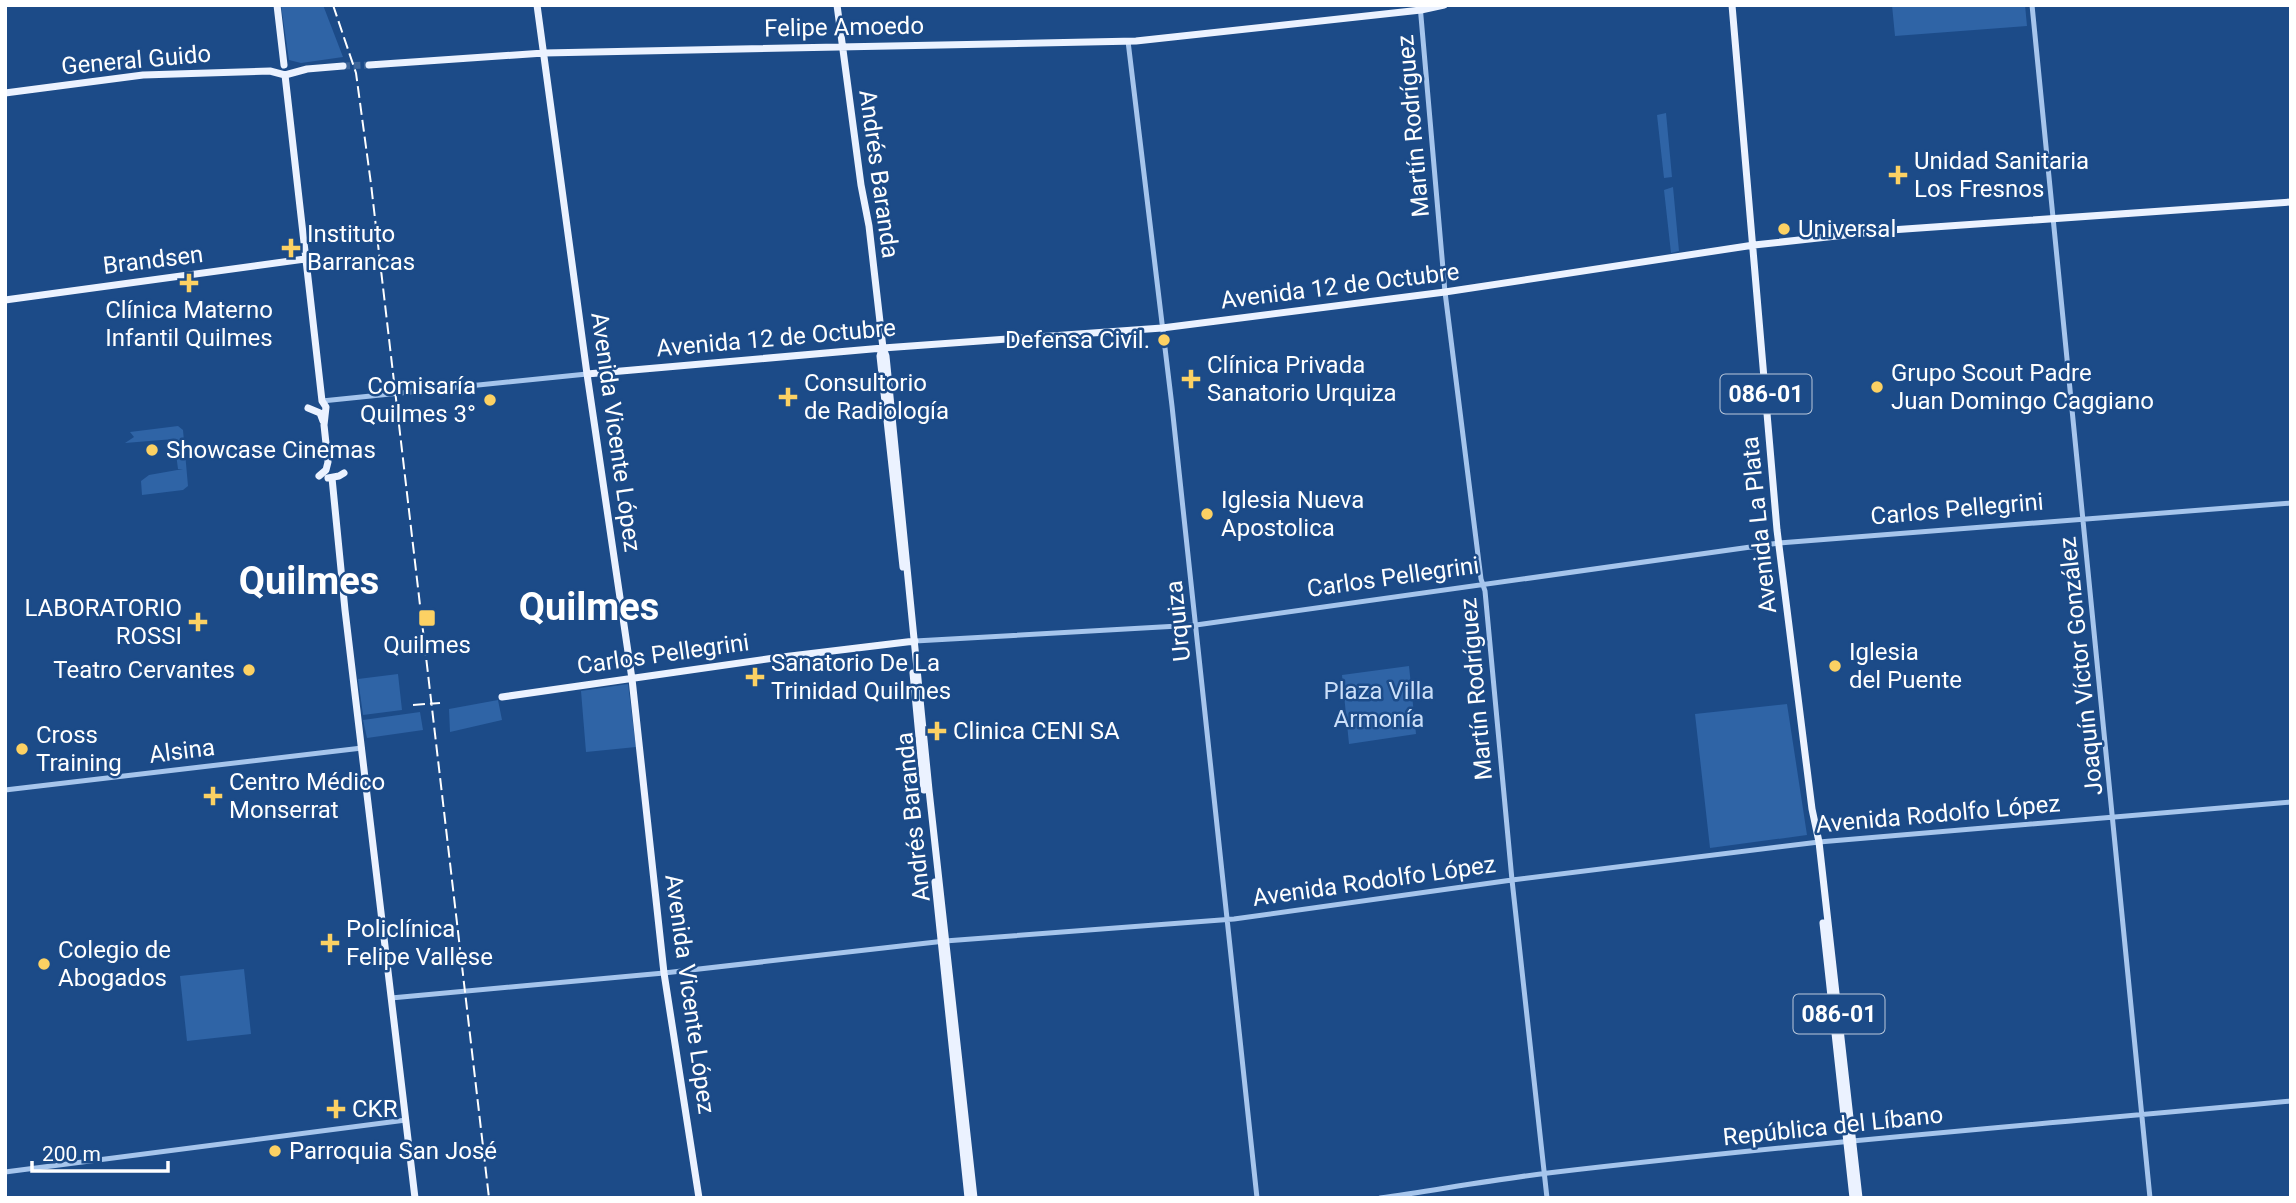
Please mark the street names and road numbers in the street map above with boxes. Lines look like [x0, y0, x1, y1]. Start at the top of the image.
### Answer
street label: Felipe Amoedo [764, 12, 924, 42]
street label: Martín Rodríguez [1391, 33, 1435, 218]
street label: General Guido [60, 40, 212, 80]
street label: Andrés Baranda [853, 88, 905, 260]
street label: Brandsen [101, 240, 205, 280]
street label: Avenida 12 de Octubre [1219, 257, 1461, 315]
street label: Avenida Vicente López [585, 310, 647, 554]
street label: Avenida 12 de Octubre [655, 314, 897, 362]
road number: 086-01 [1720, 374, 1812, 414]
street label: Avenida La Plata [1736, 435, 1782, 615]
street label: Carlos Pellegrini [1869, 488, 2045, 530]
street label: Joaquín Víctor González [2053, 535, 2109, 797]
street label: Carlos Pellegrini [1305, 551, 1481, 603]
street label: Urquiza [1160, 579, 1196, 663]
street label: Martín Rodríguez [1454, 596, 1498, 781]
street label: Carlos Pellegrini [575, 628, 751, 680]
street label: Andrés Baranda [890, 731, 936, 903]
street label: Alsina [148, 733, 216, 769]
street label: Avenida Rodolfo López [1815, 789, 2061, 839]
street label: Avenida Rodolfo López [1251, 850, 1497, 912]
street label: Avenida Vicente López [659, 872, 721, 1116]
road number: 086-01 [1794, 995, 1884, 1034]
street label: República del Líbano [1721, 1101, 1945, 1151]

